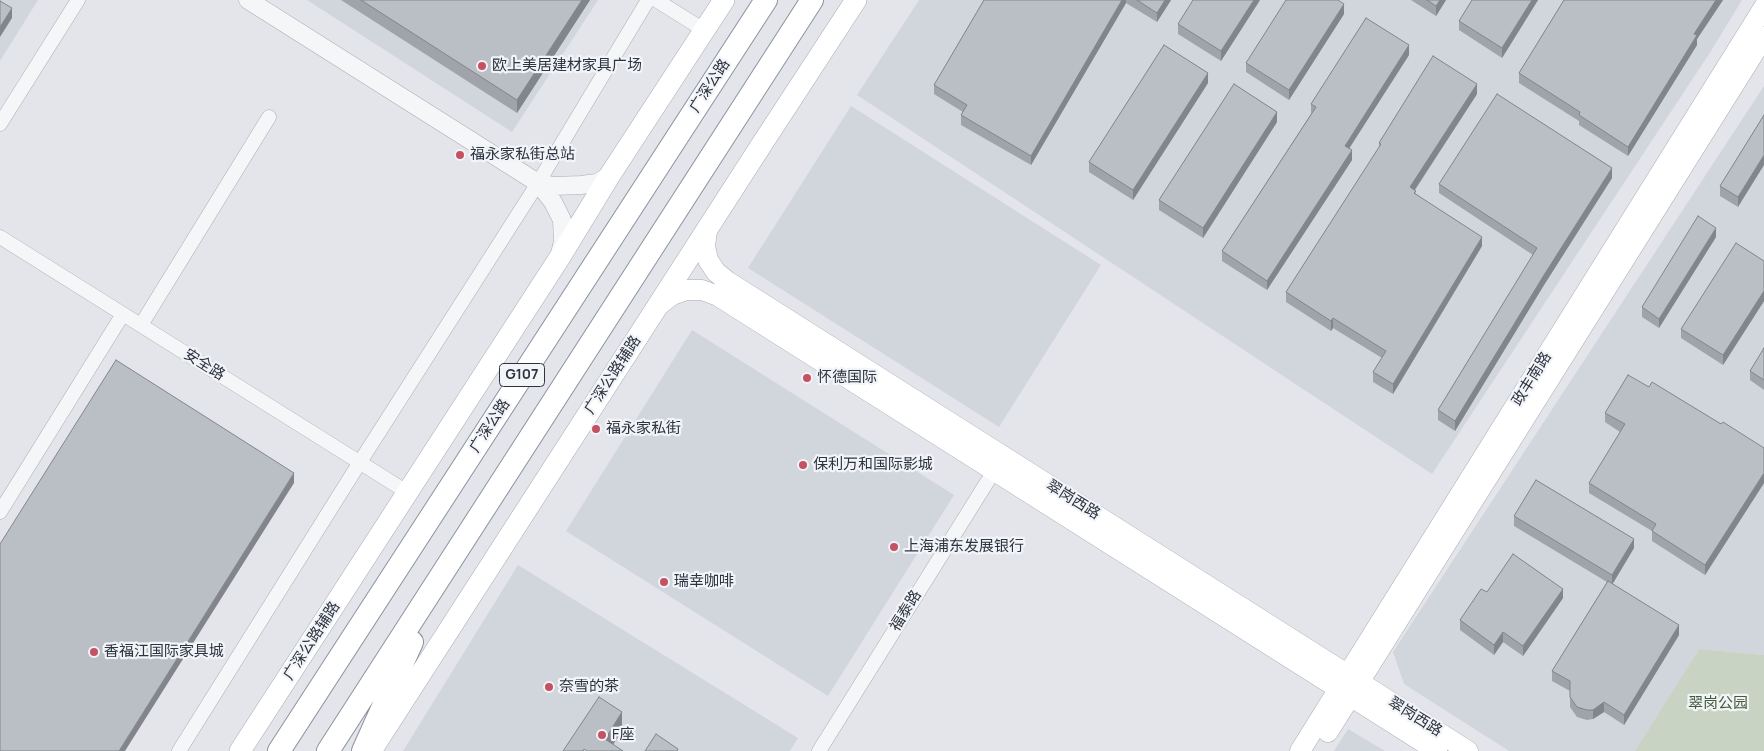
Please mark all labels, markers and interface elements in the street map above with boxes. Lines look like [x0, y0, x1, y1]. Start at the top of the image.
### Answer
street label: 广深公路 [686, 56, 734, 116]
place label: 欧上美居建材家具广场 [492, 57, 642, 75]
marker: 欧上美居建材家具广场 [476, 60, 488, 72]
place label: 福永家私街总站 [470, 146, 575, 164]
marker: 福永家私街总站 [454, 149, 466, 161]
street label: 广深公路辅路 [581, 332, 645, 418]
street label: 安全路 [180, 345, 228, 385]
street label: 政丰南路 [1508, 349, 1556, 409]
road number: G107 [500, 364, 544, 386]
place label: 怀德国际 [817, 369, 877, 387]
marker: 怀德国际 [801, 372, 813, 384]
street label: 广深公路 [466, 396, 514, 456]
place label: 福永家私街 [606, 420, 681, 438]
marker: 福永家私街 [590, 423, 602, 435]
place label: 保利万和国际影城 [813, 456, 933, 474]
marker: 保利万和国际影城 [797, 459, 809, 471]
street label: 翠岗西路 [1043, 476, 1103, 524]
place label: 上海浦东发展银行 [904, 538, 1024, 556]
marker: 上海浦东发展银行 [888, 541, 900, 553]
place label: 瑞幸咖啡 [674, 573, 734, 591]
marker: 瑞幸咖啡 [658, 576, 670, 588]
street label: 福泰路 [886, 587, 926, 635]
street label: 广深公路辅路 [280, 598, 344, 684]
place label: 香福江国际家具城 [104, 643, 224, 661]
marker: 香福江国际家具城 [88, 646, 100, 658]
place label: 奈雪的茶 [559, 678, 619, 696]
marker: 奈雪的茶 [543, 681, 555, 693]
street label: 翠岗西路 [1385, 693, 1445, 741]
park label: 翠岗公园 [1688, 695, 1748, 713]
place label: F座 [612, 726, 635, 744]
marker: F座 [596, 729, 608, 741]

